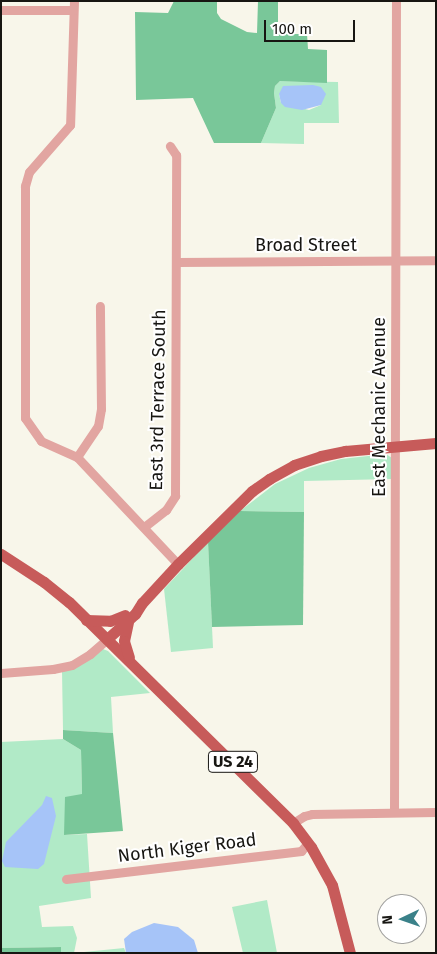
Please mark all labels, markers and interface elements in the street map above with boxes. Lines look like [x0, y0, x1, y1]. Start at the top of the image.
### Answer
scale bar [267, 10, 358, 42]
text: 100 m [272, 20, 312, 38]
street label: Broad Street [255, 234, 357, 256]
street label: East 3rd Terrace South [146, 309, 170, 491]
street label: East Mechanic Avenue [368, 317, 390, 497]
road number: US 24 [207, 749, 259, 776]
street label: North Kiger Road [117, 829, 257, 867]
north arrow [377, 894, 427, 944]
text: N [379, 915, 396, 925]

